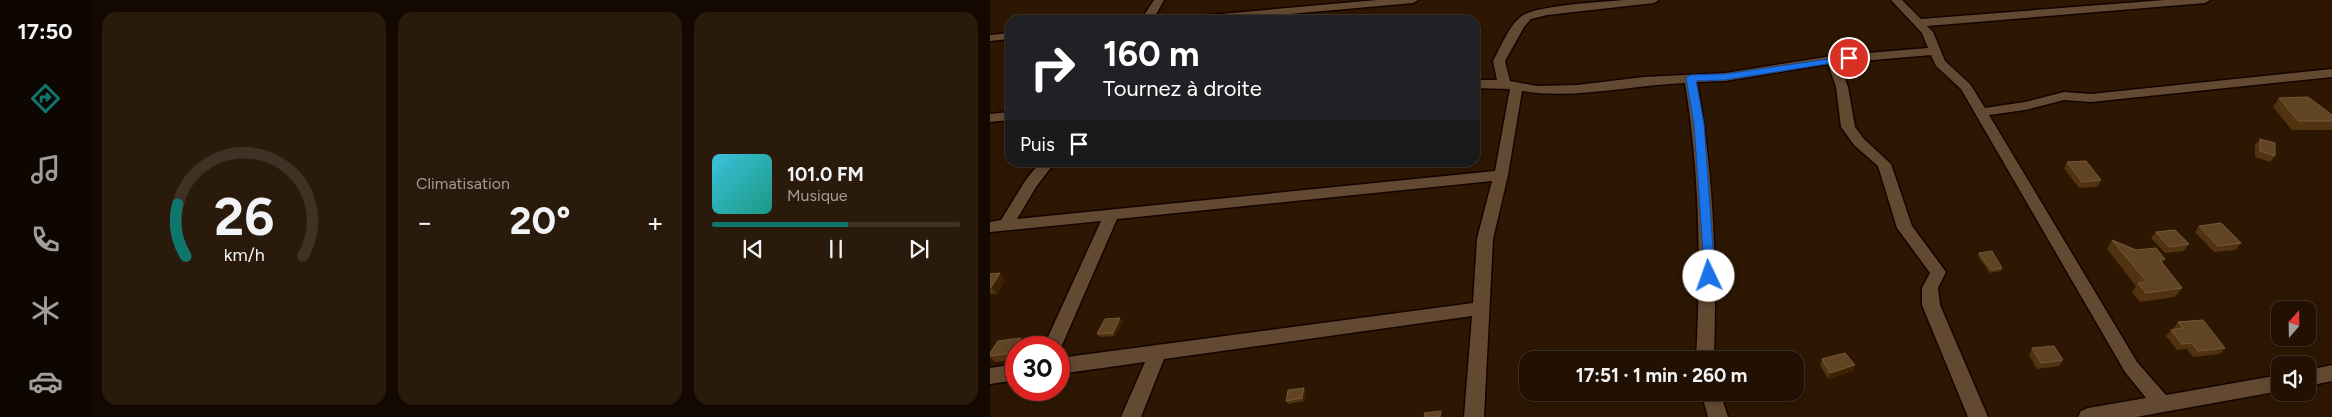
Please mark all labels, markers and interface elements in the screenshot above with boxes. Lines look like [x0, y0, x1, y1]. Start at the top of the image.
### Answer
text: 17:50 [17, 18, 73, 45]
text: 160 m [1103, 33, 1200, 75]
icon: right [1020, 35, 1085, 100]
pin [1828, 37, 1870, 79]
icon: arrive [1835, 44, 1863, 72]
text: Tournez à droite [1103, 75, 1262, 102]
icon: directions [28, 81, 63, 116]
icon: arrive [1065, 130, 1093, 158]
text: Puis [1020, 133, 1055, 156]
icon: music [28, 152, 63, 187]
text: 101.0 FM [787, 163, 864, 186]
text: Climatisation [416, 174, 510, 193]
text: 26 [214, 186, 274, 248]
text: Musique [787, 186, 848, 205]
text: 20° [510, 198, 571, 244]
text: − [416, 205, 433, 239]
text: + [647, 205, 664, 239]
icon: phone [28, 222, 63, 257]
icon: previous [739, 235, 767, 263]
icon: pause [822, 235, 850, 263]
icon: next [905, 235, 933, 263]
text: km/h [224, 244, 264, 265]
position arrow [1682, 249, 1734, 301]
icon: climate [28, 293, 63, 328]
north arrow [2271, 301, 2316, 346]
map controls [2271, 301, 2316, 401]
speed limit sign: 30 [1005, 336, 1070, 401]
button: sound [2271, 356, 2316, 401]
icon: car [28, 364, 63, 399]
text: 17:51 · 1 min · 260 m [1576, 364, 1747, 387]

